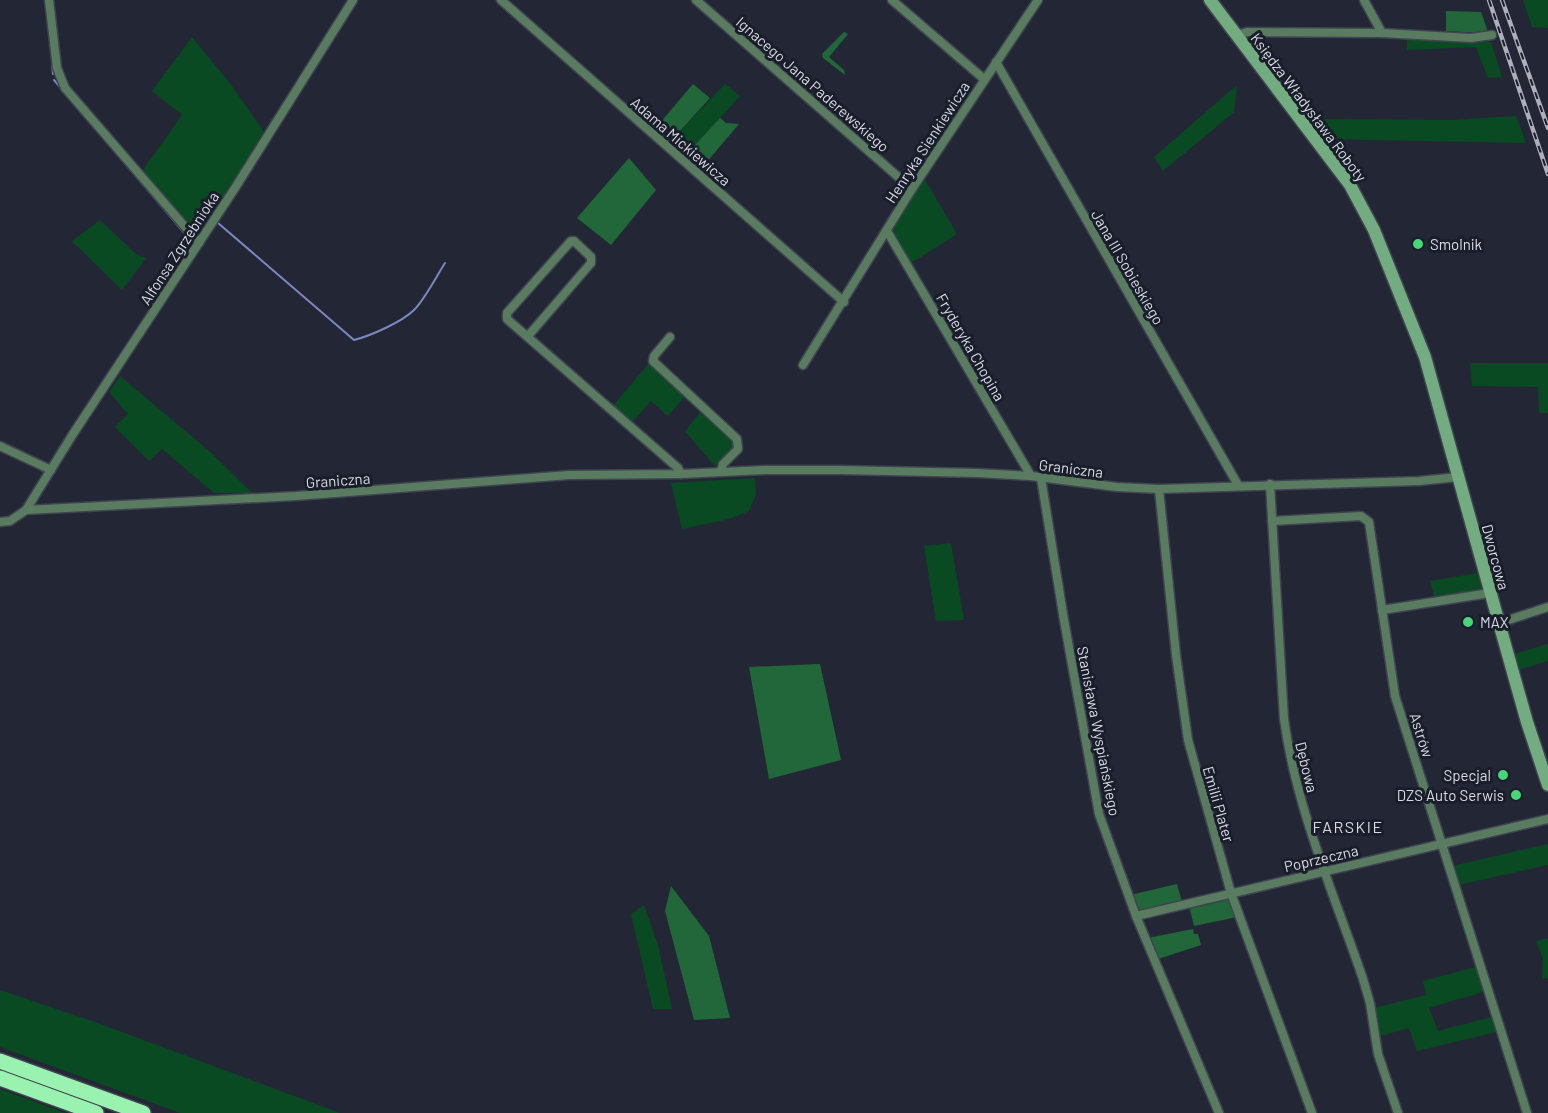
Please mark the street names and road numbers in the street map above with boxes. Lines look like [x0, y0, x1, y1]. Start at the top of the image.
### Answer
street label: Ignacego Jana Paderewskiego [733, 13, 893, 155]
street label: Księdza Władysława Roboty [1247, 29, 1371, 185]
street label: Henryka Sienkiewicza [881, 78, 973, 206]
street label: Adama Mickiewicza [627, 93, 735, 189]
street label: Alfonsa Zgrzebnioka [136, 188, 222, 308]
street label: Jana III Sobieskiego [1088, 207, 1168, 327]
street label: Fryderyka Chopina [933, 290, 1009, 404]
street label: Graniczna [1038, 455, 1104, 481]
street label: Graniczna [305, 469, 371, 491]
street label: Dworcowa [1479, 522, 1513, 592]
street label: Stanisława Wyspiańskiego [1074, 645, 1124, 817]
street label: Astrów [1406, 710, 1438, 760]
street label: Dębowa [1292, 740, 1322, 794]
street label: Emilii Plater [1200, 764, 1239, 845]
street label: Poprzeczna [1282, 841, 1360, 875]

